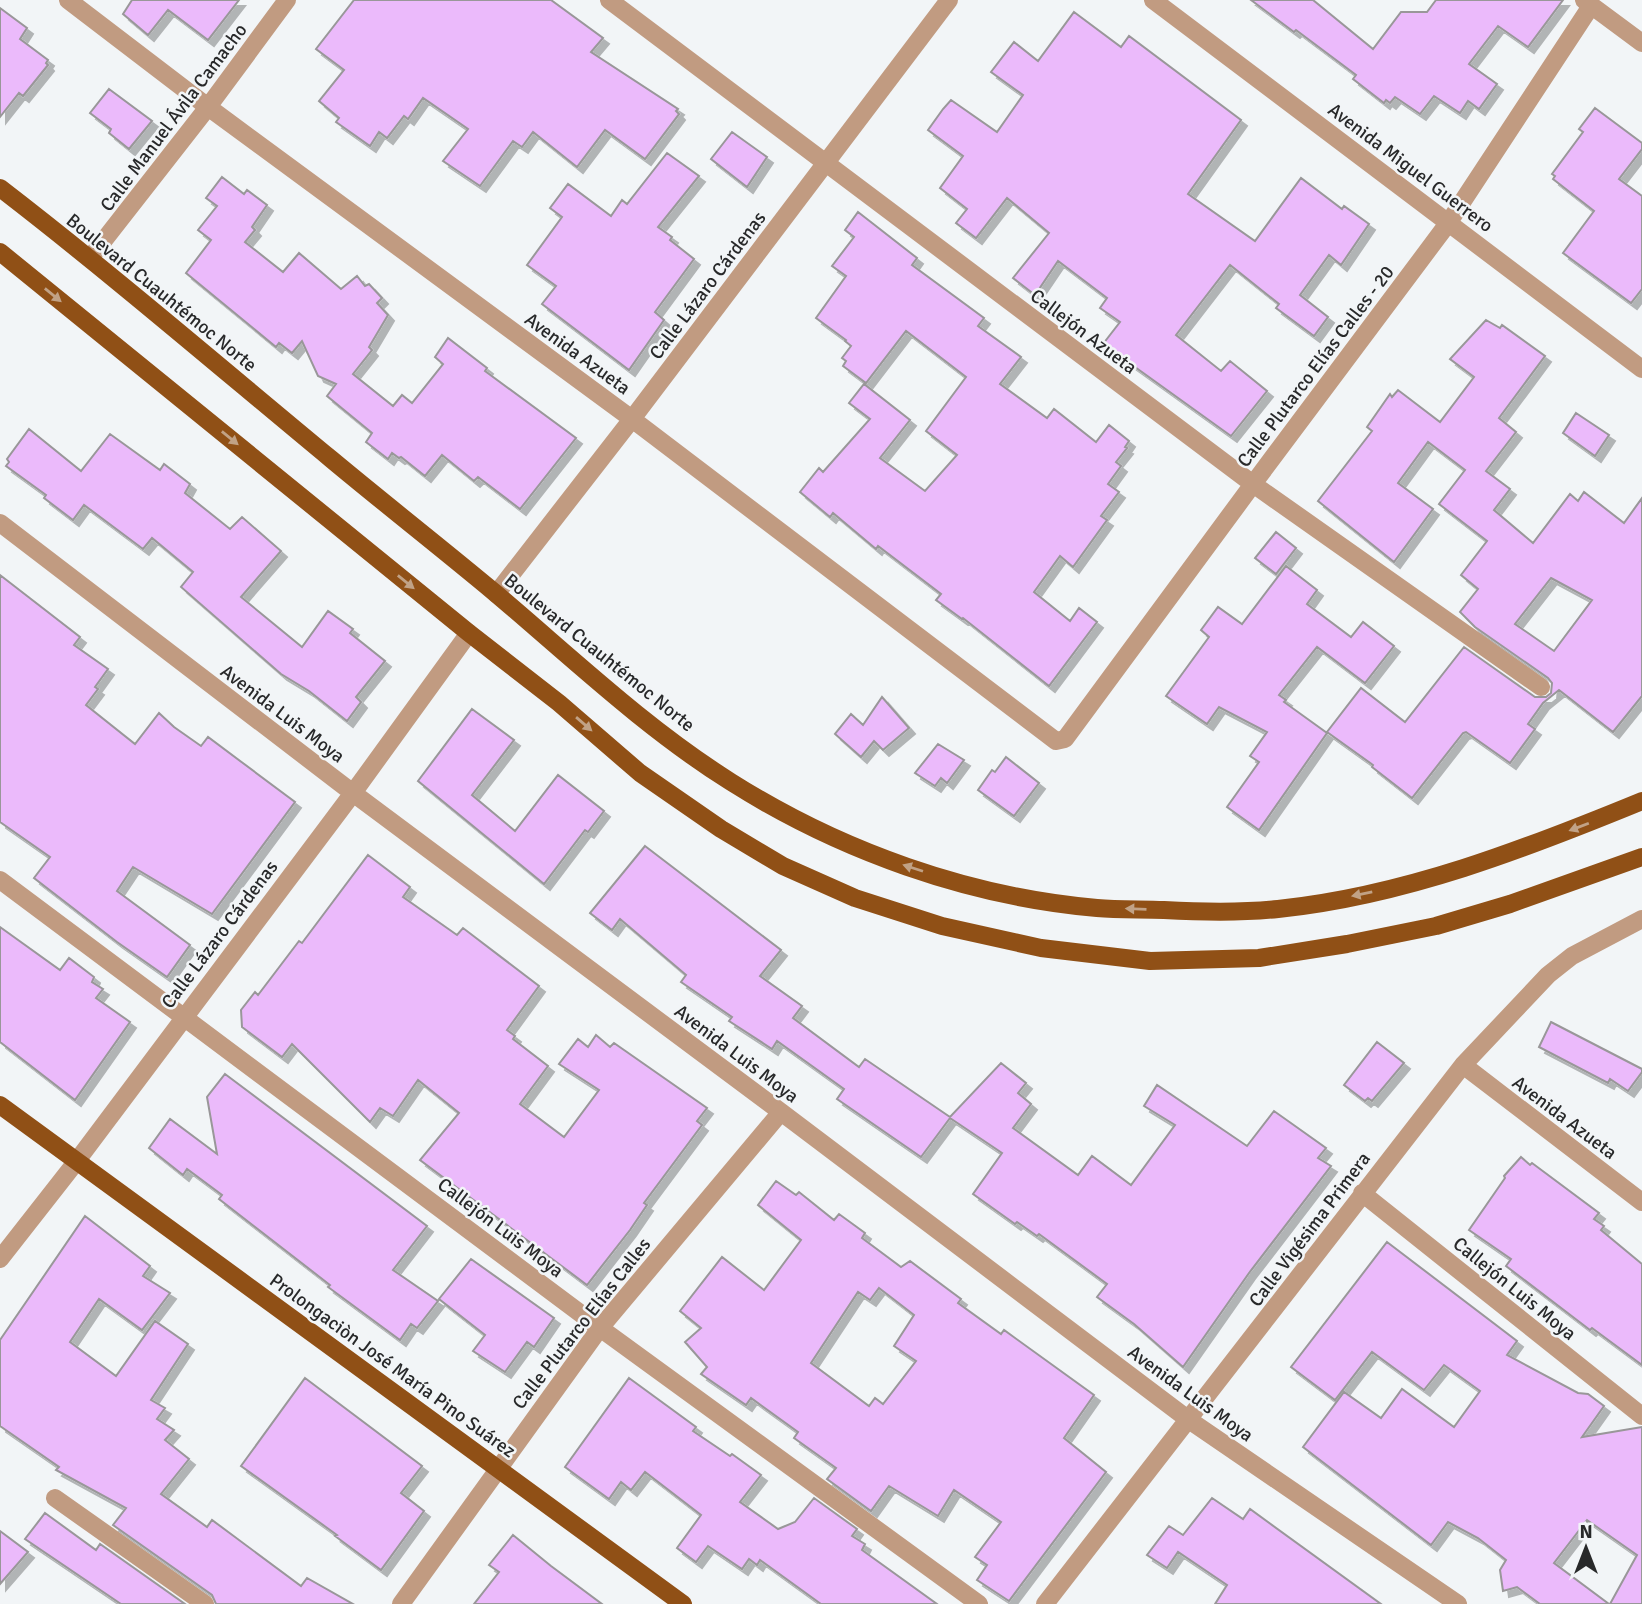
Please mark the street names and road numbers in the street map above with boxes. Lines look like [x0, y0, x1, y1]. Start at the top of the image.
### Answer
street label: Calle Manuel Ávila Camacho [95, 19, 253, 216]
street label: Avenida Miguel Guerrero [1323, 98, 1498, 238]
street label: Calle Lázaro Cárdenas [644, 207, 771, 364]
street label: Boulevard Cuauhtémoc Norte [61, 208, 261, 377]
street label: Calle Plutarco Elías Calles - 20 [1232, 261, 1400, 472]
street label: Callejón Azueta [1025, 284, 1141, 380]
street label: Avenida Azueta [520, 307, 635, 400]
street label: Boulevard Cuauhtémoc Norte [499, 568, 699, 737]
street label: Avenida Luis Moya [216, 659, 349, 768]
street label: Calle Lázaro Cárdenas [156, 856, 283, 1013]
street label: Avenida Luis Moya [670, 999, 803, 1108]
street label: Avenida Azueta [1507, 1071, 1621, 1165]
street label: Calle Vigésima Primera [1244, 1147, 1376, 1312]
street label: Callejón Luis Moya [433, 1173, 568, 1283]
street label: Callejón Luis Moya [1448, 1232, 1581, 1346]
street label: Calle Plutarco Elías Calles [507, 1233, 656, 1414]
street label: Prolongaciòn José María Pino Suárez [265, 1268, 520, 1463]
street label: Avenida Luis Moya [1123, 1340, 1258, 1447]

